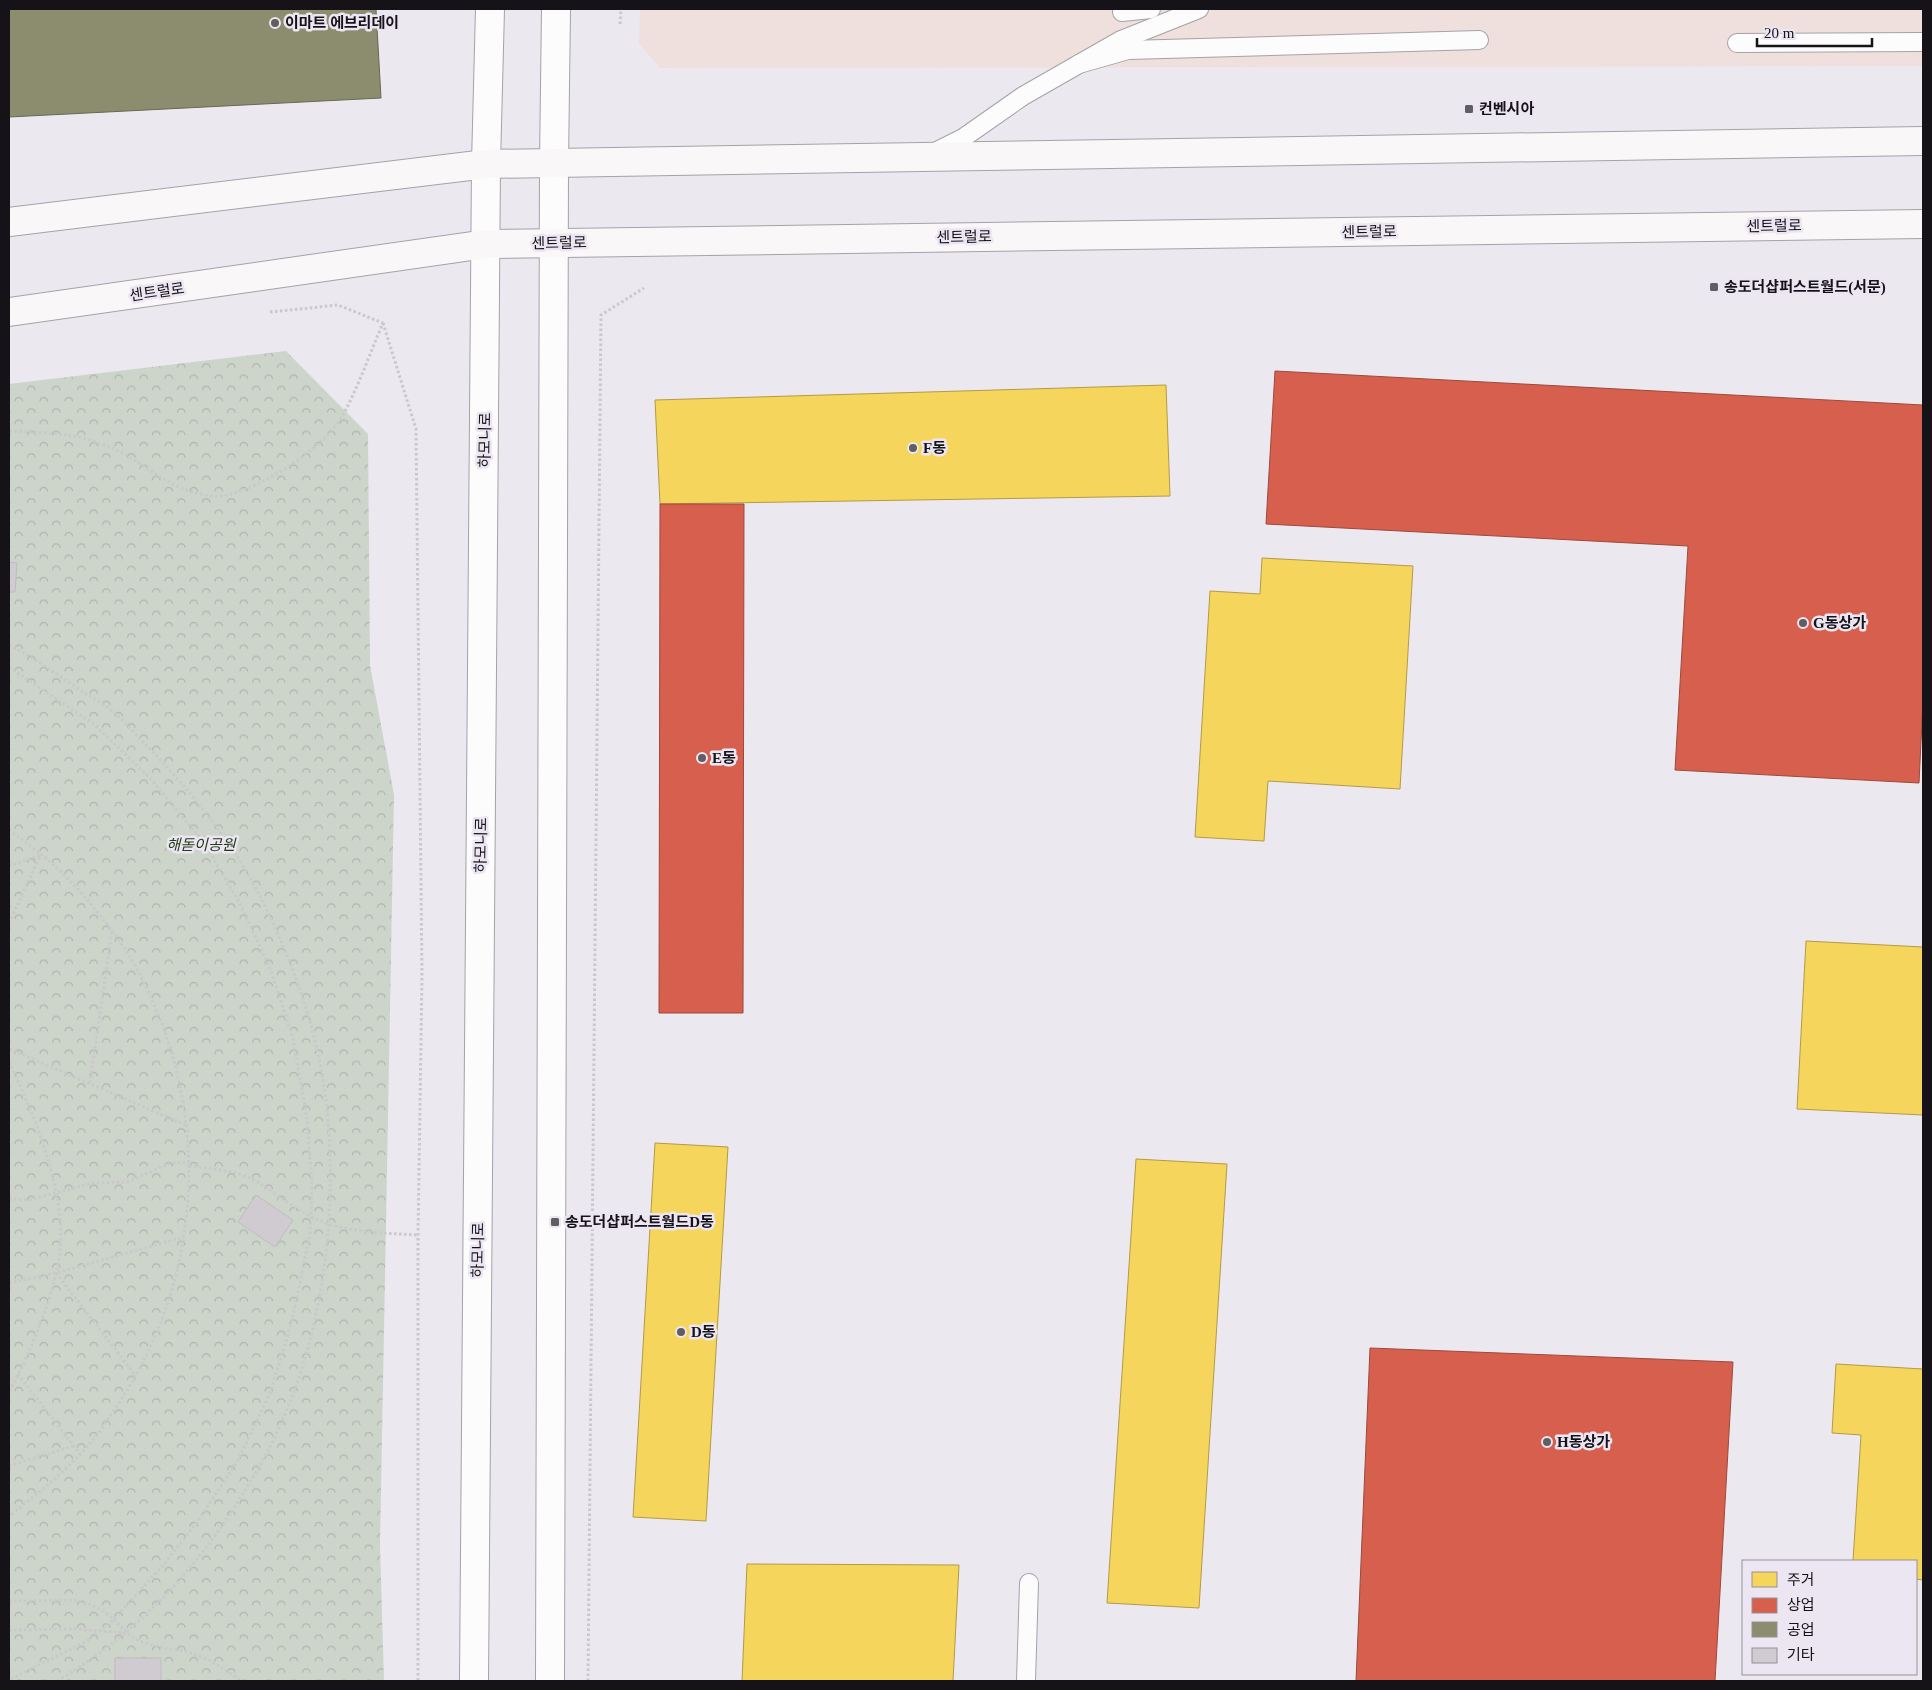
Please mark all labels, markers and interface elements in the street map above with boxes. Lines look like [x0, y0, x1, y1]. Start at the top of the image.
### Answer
place label: 이마트 에브리데이 [285, 15, 399, 31]
scale bar [1757, 15, 1872, 47]
marker: 이마트 에브리데이 [269, 17, 281, 29]
text: 20 m [1764, 25, 1795, 41]
place label: 컨벤시아 [1479, 101, 1534, 117]
marker: 컨벤시아 [1463, 103, 1475, 115]
street label: 센트럴로 [1746, 218, 1802, 234]
street label: 센트럴로 [1341, 224, 1397, 240]
street label: 센트럴로 [936, 229, 992, 245]
street label: 센트럴로 [531, 235, 587, 251]
place label: 송도더샵퍼스트월드(서문) [1724, 279, 1886, 296]
street label: 센트럴로 [129, 280, 185, 304]
marker: 송도더샵퍼스트월드(서문) [1708, 281, 1720, 293]
street label: 하모니로 [477, 412, 493, 468]
place label: F동 [923, 440, 946, 456]
marker: F동 [907, 442, 919, 454]
place label: G동상가 [1813, 615, 1866, 631]
marker: G동상가 [1797, 617, 1809, 629]
place label: E동 [712, 750, 736, 766]
marker: E동 [696, 752, 708, 764]
street label: 하모니로 [473, 817, 489, 873]
park label: 해돋이공원 [166, 837, 237, 853]
place label: 송도더샵퍼스트월드D동 [565, 1214, 714, 1230]
marker: 송도더샵퍼스트월드D동 [549, 1216, 561, 1228]
street label: 하모니로 [470, 1222, 486, 1278]
place label: D동 [691, 1324, 716, 1340]
marker: D동 [675, 1326, 687, 1338]
place label: H동상가 [1557, 1434, 1610, 1450]
marker: H동상가 [1541, 1436, 1553, 1448]
legend [1742, 1560, 1917, 1675]
text: 주거 [1787, 1572, 1815, 1588]
text: 상업 [1787, 1597, 1815, 1613]
text: 공업 [1787, 1622, 1815, 1638]
text: 기타 [1787, 1647, 1815, 1663]

